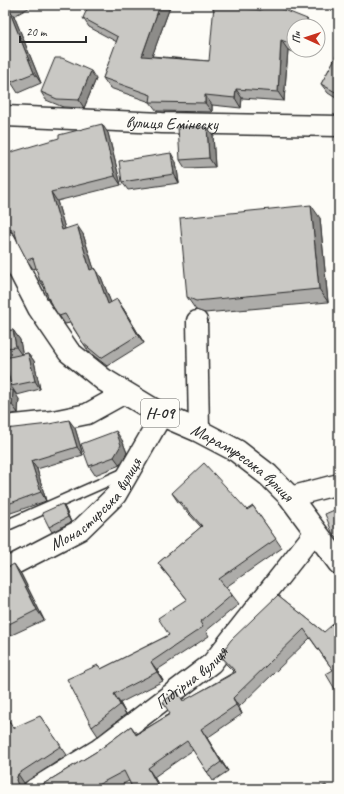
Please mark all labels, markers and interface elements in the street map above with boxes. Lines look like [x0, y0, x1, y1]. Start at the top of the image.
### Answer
scale bar [20, 18, 86, 44]
north arrow [286, 18, 326, 58]
text: 20 m [26, 24, 48, 40]
text: Пн [289, 30, 303, 44]
street label: вулиця Емінеску [125, 111, 219, 134]
road number: Н-09 [141, 399, 179, 427]
street label: Марамуреська вулиця [188, 418, 300, 507]
street label: Монастирська вулиця [46, 453, 146, 554]
street label: Підгірна вулиця [150, 641, 232, 713]

